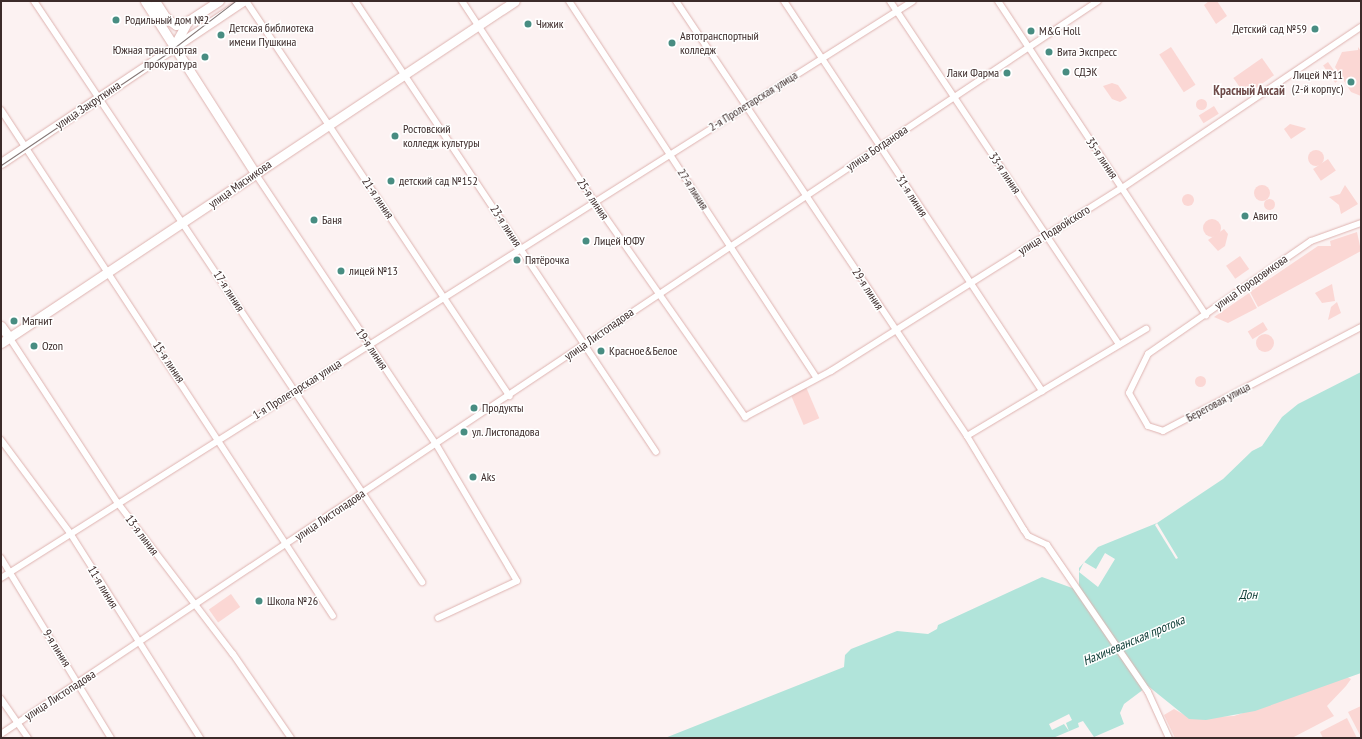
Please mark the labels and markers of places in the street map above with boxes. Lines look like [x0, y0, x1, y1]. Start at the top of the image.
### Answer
place label: Родильный дом №2 [125, 13, 209, 27]
marker: Родильный дом №2 [110, 14, 122, 26]
place label: Чижик [536, 17, 563, 31]
marker: Чижик [523, 19, 533, 29]
place label: Детская библиотека имени Пушкина [229, 21, 314, 49]
place label: Детский сад №59 [1232, 22, 1307, 36]
place label: M&G Holl [1039, 24, 1080, 38]
marker: Детский сад №59 [1310, 24, 1320, 34]
marker: M&G Holl [1026, 26, 1036, 36]
place label: Автотранспортный колледж [680, 29, 759, 57]
marker: Детская библиотека имени Пушкина [216, 30, 226, 40]
marker: Автотранспортный колледж [667, 38, 677, 48]
place label: Южная транспортая прокуратура [113, 43, 197, 71]
place label: Вита Экспресс [1057, 45, 1117, 59]
marker: Вита Экспресс [1044, 47, 1054, 57]
marker: Южная транспортая прокуратура [200, 52, 210, 62]
place label: СДЭК [1074, 65, 1097, 79]
place label: Лаки Фарма [947, 66, 999, 80]
marker: СДЭК [1061, 67, 1071, 77]
marker: Лаки Фарма [1002, 68, 1012, 78]
place label: Лицей №11 (2-й корпус) [1292, 68, 1343, 96]
marker: Лицей №11 (2-й корпус) [1346, 77, 1356, 87]
place label: Ростовский колледж культуры [403, 122, 480, 150]
marker: Ростовский колледж культуры [390, 131, 400, 141]
place label: детский сад №152 [399, 174, 478, 188]
marker: детский сад №152 [386, 176, 396, 186]
place label: Авито [1253, 209, 1278, 223]
marker: Авито [1240, 211, 1250, 221]
place label: Баня [322, 213, 342, 227]
marker: Баня [309, 215, 319, 225]
place label: Лицей ЮФУ [594, 234, 645, 248]
marker: Лицей ЮФУ [581, 236, 591, 246]
place label: Пятёрочка [525, 253, 569, 267]
marker: Пятёрочка [512, 255, 522, 265]
place label: лицей №13 [349, 264, 398, 278]
marker: лицей №13 [336, 266, 346, 276]
place label: Магнит [22, 314, 52, 328]
marker: Магнит [9, 316, 19, 326]
place label: Ozon [42, 339, 63, 353]
marker: Ozon [29, 341, 39, 351]
place label: Красное&Белое [609, 344, 678, 358]
marker: Красное&Белое [596, 346, 606, 356]
place label: Продукты [482, 401, 523, 415]
marker: Продукты [469, 403, 479, 413]
place label: ул. Листопадова [472, 425, 540, 439]
marker: ул. Листопадова [459, 427, 469, 437]
place label: Aks [481, 470, 495, 484]
marker: Aks [468, 472, 478, 482]
place label: Школа №26 [267, 594, 318, 608]
marker: Школа №26 [254, 596, 264, 606]

